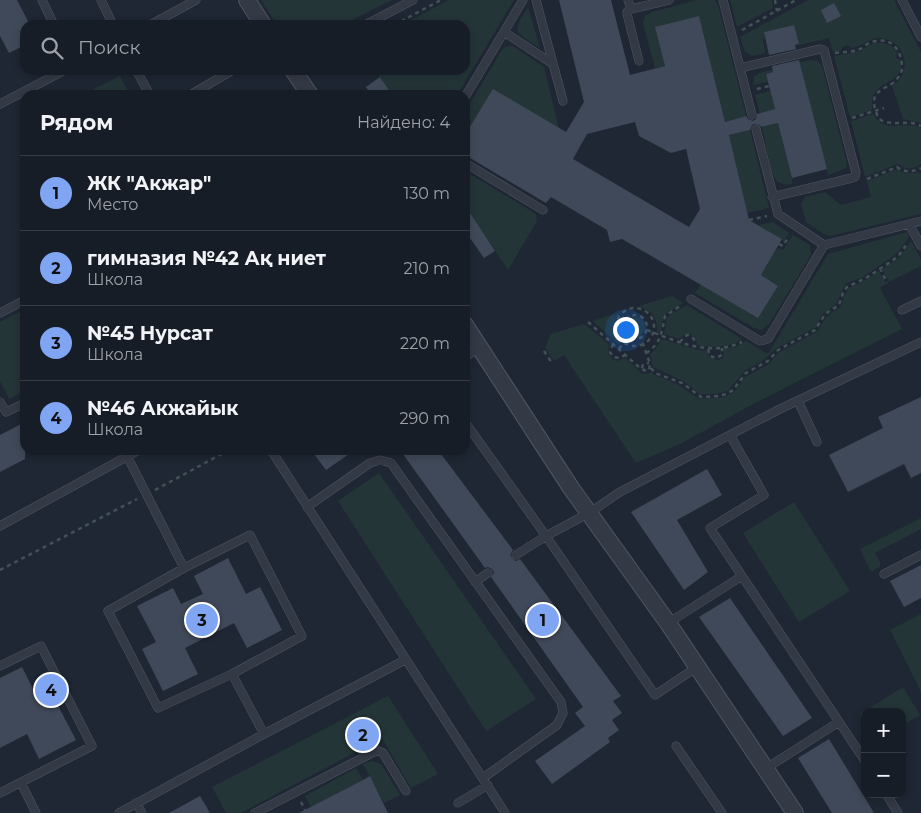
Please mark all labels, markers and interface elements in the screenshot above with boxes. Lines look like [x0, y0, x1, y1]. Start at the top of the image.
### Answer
search box [20, 20, 470, 75]
icon: search [38, 34, 66, 62]
text: Поиск [78, 36, 141, 59]
text: Рядом [40, 110, 113, 135]
text: Найдено: 4 [357, 113, 450, 132]
text: ЖК "Акжар" [87, 172, 211, 195]
text: 1 [53, 184, 59, 203]
text: 130 m [403, 184, 450, 203]
text: Место [87, 195, 139, 214]
text: гимназия №42 Ақ ниет [87, 247, 326, 270]
text: 2 [51, 259, 61, 278]
text: 210 m [403, 259, 450, 278]
text: Школа [87, 270, 143, 289]
your location [613, 317, 639, 343]
text: №45 Нурсат [87, 322, 213, 345]
text: 3 [51, 334, 61, 353]
text: 220 m [400, 334, 450, 353]
text: Школа [87, 345, 143, 364]
text: №46 Акжайык [87, 397, 239, 420]
text: 4 [50, 409, 62, 428]
text: 290 m [399, 409, 450, 428]
text: Школа [87, 420, 143, 439]
pin: 3 [186, 601, 218, 639]
pin: 1 [527, 601, 559, 639]
pin: 4 [35, 671, 67, 709]
map controls [861, 708, 906, 798]
button: + [861, 708, 906, 753]
pin: 2 [347, 716, 379, 754]
button: − [861, 753, 906, 798]

